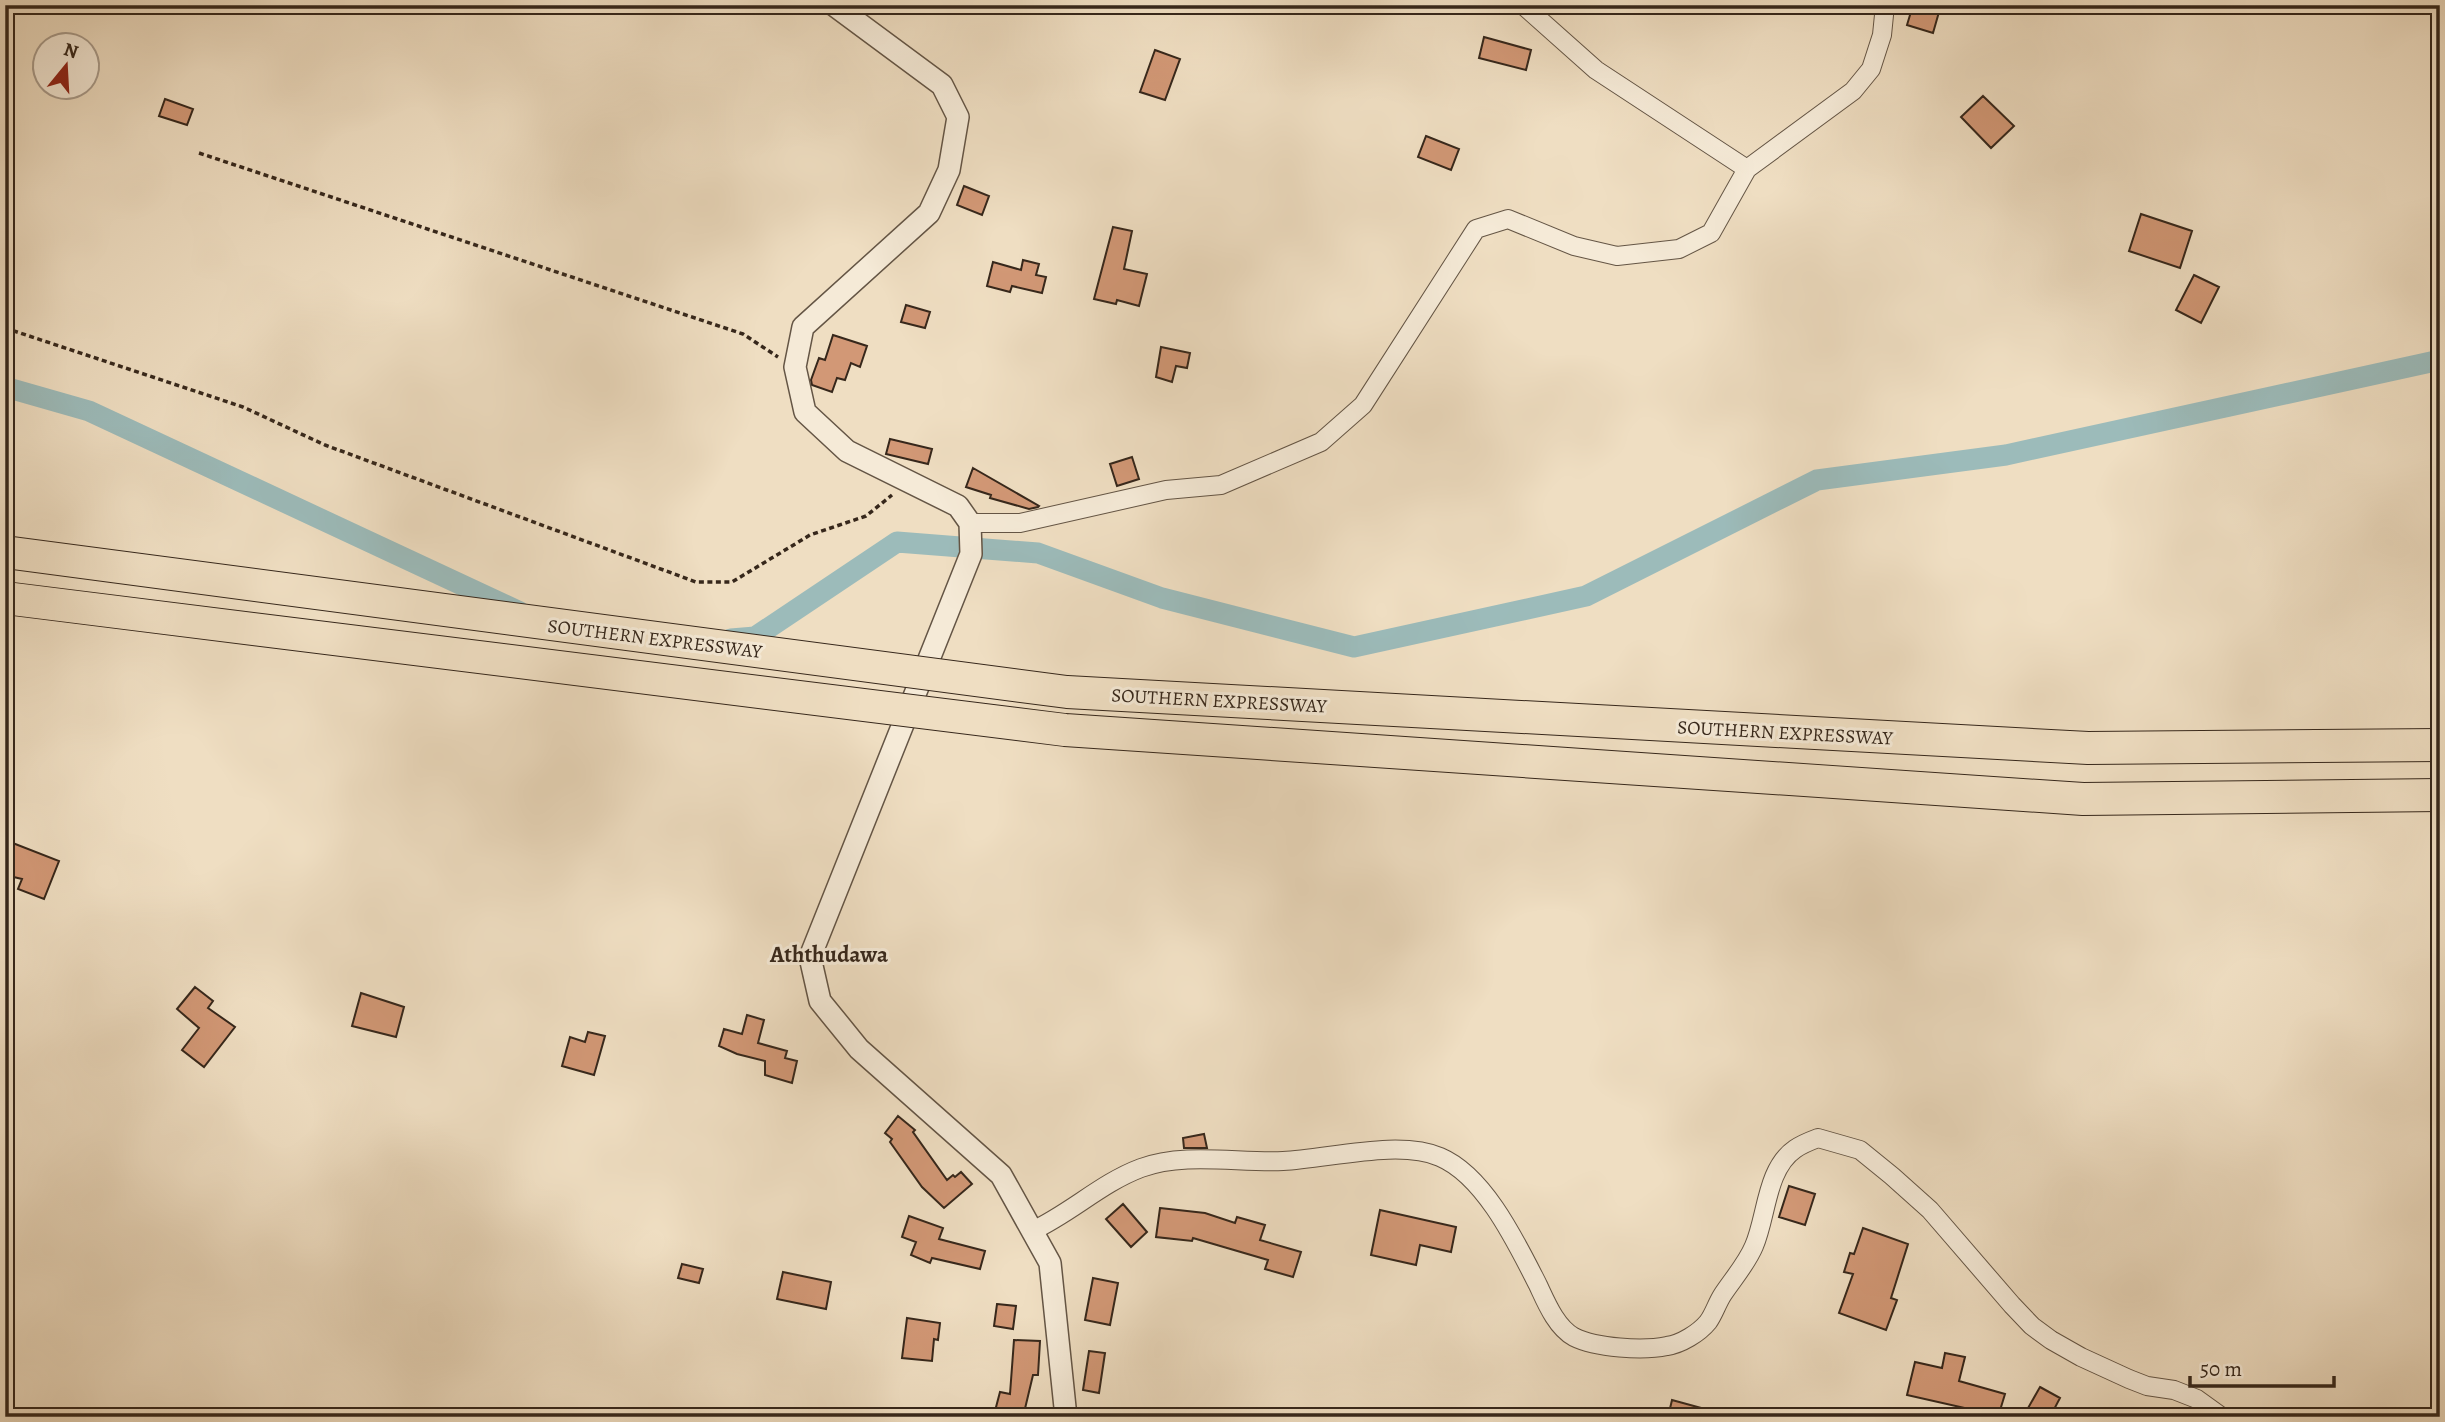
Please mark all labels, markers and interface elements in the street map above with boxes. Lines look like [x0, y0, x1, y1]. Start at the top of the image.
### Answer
north arrow [32, 32, 102, 102]
text: N [60, 36, 82, 65]
street label: SOUTHERN EXPRESSWAY [546, 613, 764, 665]
street label: SOUTHERN EXPRESSWAY [1111, 682, 1328, 720]
street label: SOUTHERN EXPRESSWAY [1677, 714, 1894, 752]
district label: Aththudawa [769, 939, 888, 970]
scale bar [2190, 1345, 2333, 1389]
text: 50 m [2200, 1355, 2242, 1383]

